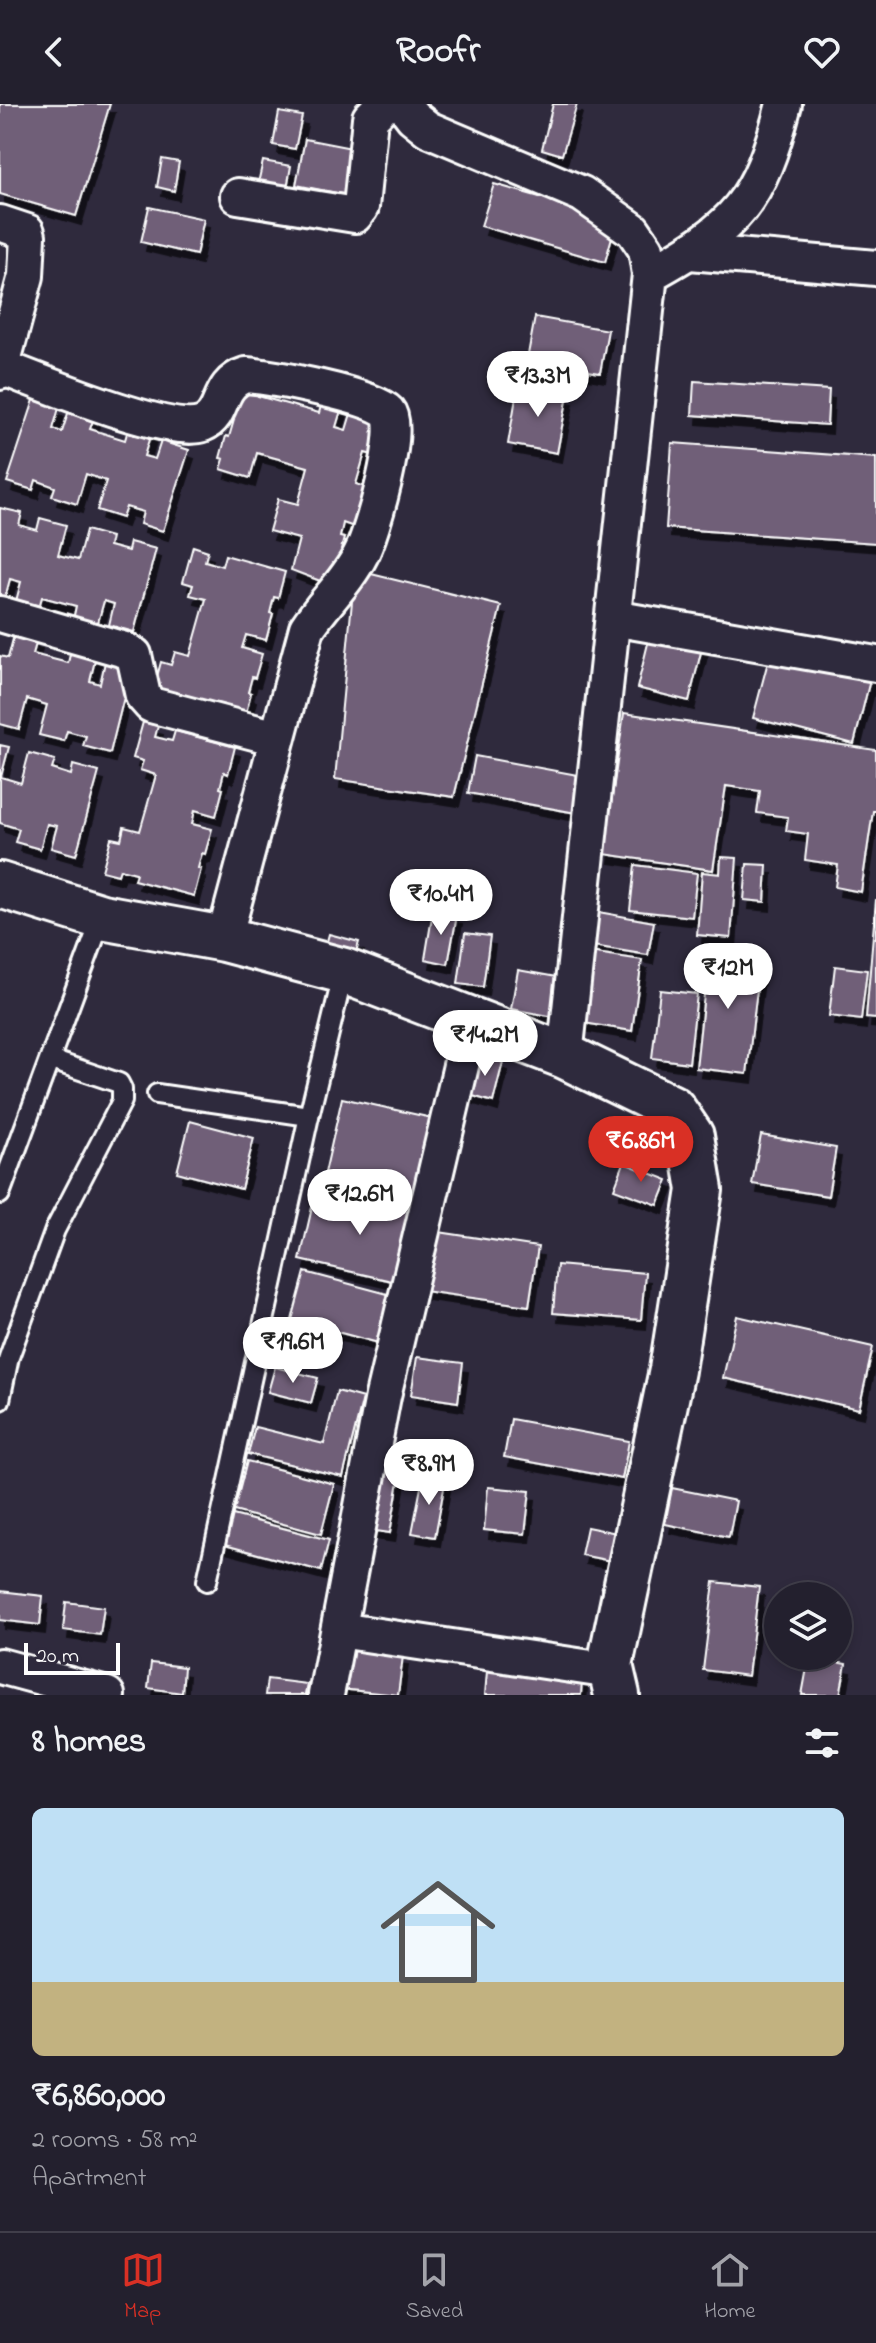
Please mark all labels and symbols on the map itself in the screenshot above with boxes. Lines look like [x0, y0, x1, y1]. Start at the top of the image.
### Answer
pin: ₹13.3M [473, 351, 603, 419]
pin: ₹10.4M [376, 869, 506, 937]
pin: ₹12M [681, 943, 775, 1011]
pin: ₹14.2M [420, 1010, 550, 1078]
pin: ₹6.86M [576, 1116, 706, 1184]
pin: ₹12.6M [295, 1169, 425, 1237]
pin: ₹19.6M [228, 1317, 358, 1385]
pin: ₹8.9M [373, 1439, 485, 1507]
scale bar [24, 1639, 120, 1675]

